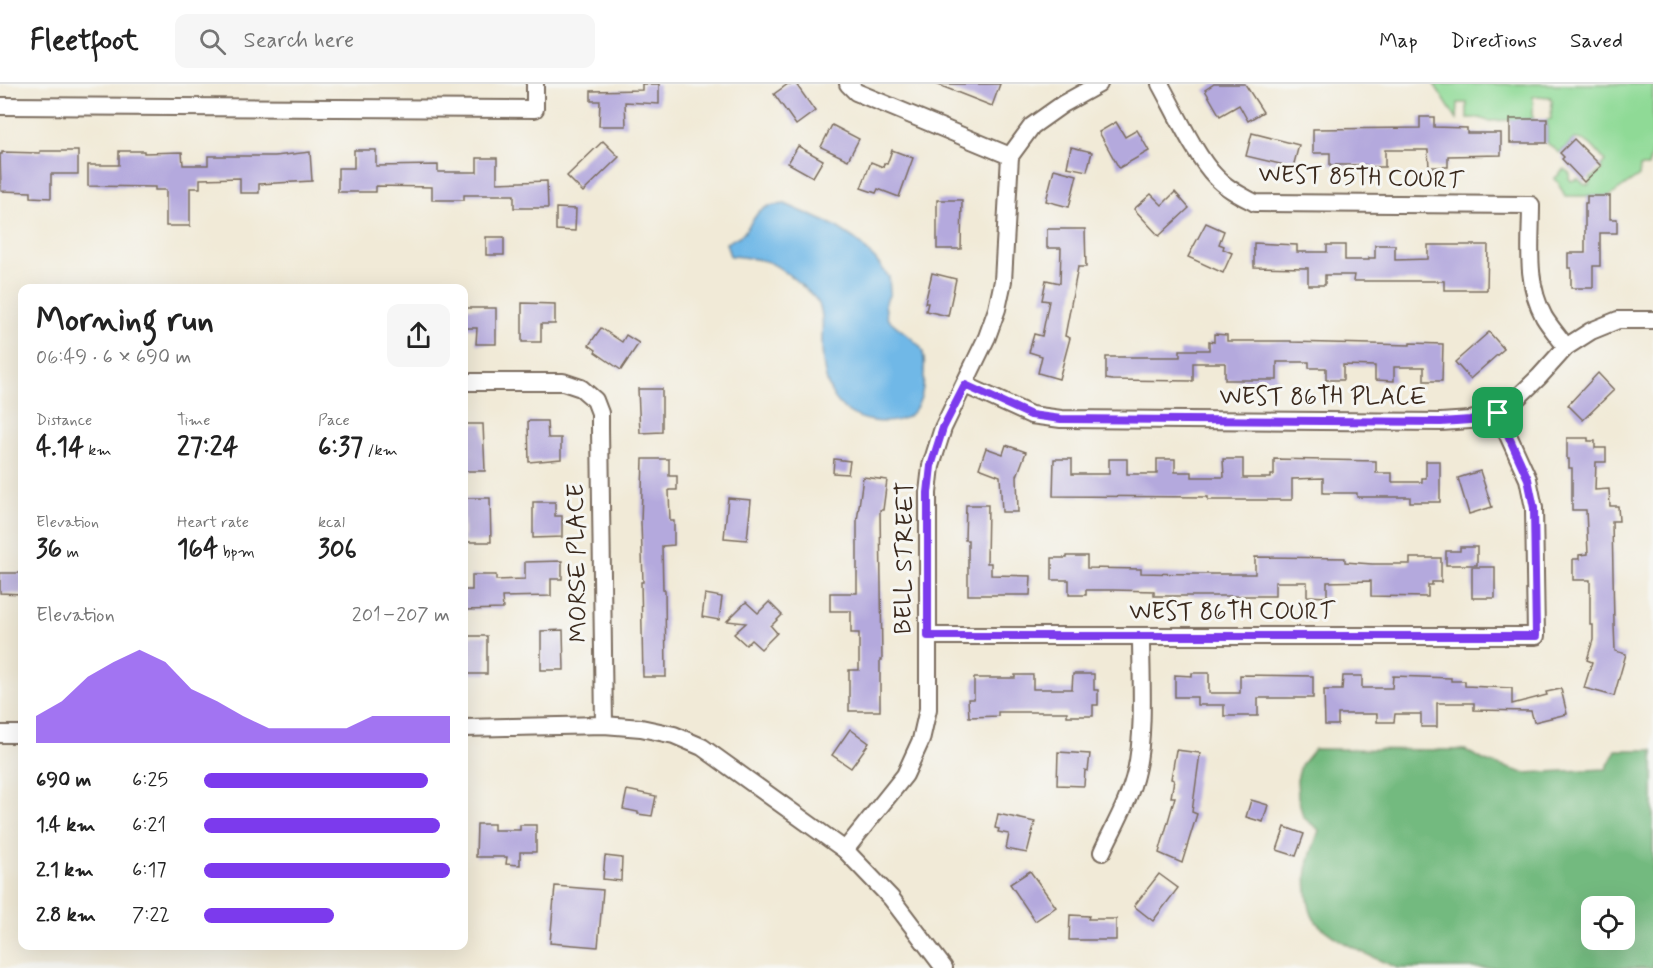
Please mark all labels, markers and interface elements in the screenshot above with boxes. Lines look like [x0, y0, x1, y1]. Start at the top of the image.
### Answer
search box [175, 14, 595, 68]
text: Fleetfoot [30, 23, 139, 60]
icon: search [196, 25, 229, 58]
text: Search here [244, 27, 354, 55]
text: Map [1379, 27, 1418, 55]
text: Directions [1451, 27, 1537, 55]
text: Saved [1570, 27, 1623, 55]
street label: WEST 85TH COURT [1258, 159, 1465, 197]
text: Morning run [36, 299, 214, 343]
button: share [387, 304, 450, 367]
text: 06:49 · 6 × 690 m [36, 344, 191, 371]
street label: WEST 86TH PLACE [1220, 382, 1426, 413]
pin [1472, 387, 1523, 438]
icon: arrive [1481, 396, 1514, 429]
text: Distance [36, 410, 92, 431]
text: Time [177, 410, 211, 431]
text: Pace [318, 410, 350, 431]
text: 4.14 [36, 431, 84, 465]
text: 27:24 [177, 431, 238, 465]
text: 6:37 [318, 431, 363, 465]
text: km [84, 440, 112, 461]
text: /km [363, 440, 398, 461]
street label: BELL STREET [888, 481, 922, 635]
street label: MORSE PLACE [561, 483, 595, 643]
text: Elevation [36, 512, 99, 533]
text: Heart rate [177, 512, 249, 533]
text: kcal [318, 512, 345, 533]
text: 36 [36, 533, 62, 567]
text: 164 [177, 533, 218, 567]
text: 306 [318, 533, 357, 567]
text: m [62, 542, 79, 563]
text: bpm [218, 542, 255, 563]
street label: WEST 86TH COURT [1129, 597, 1336, 628]
text: Elevation [36, 602, 115, 629]
text: 201–207 m [352, 602, 450, 629]
text: 690 m [36, 767, 92, 794]
text: 6:25 [132, 767, 168, 794]
text: 1.4 km [36, 812, 95, 839]
text: 6:21 [132, 812, 166, 839]
text: 2.1 km [36, 857, 93, 884]
text: 6:17 [132, 857, 167, 884]
map controls [1581, 896, 1635, 950]
button: locate [1581, 896, 1635, 950]
text: 2.8 km [36, 902, 96, 929]
text: 7:22 [132, 902, 170, 929]

